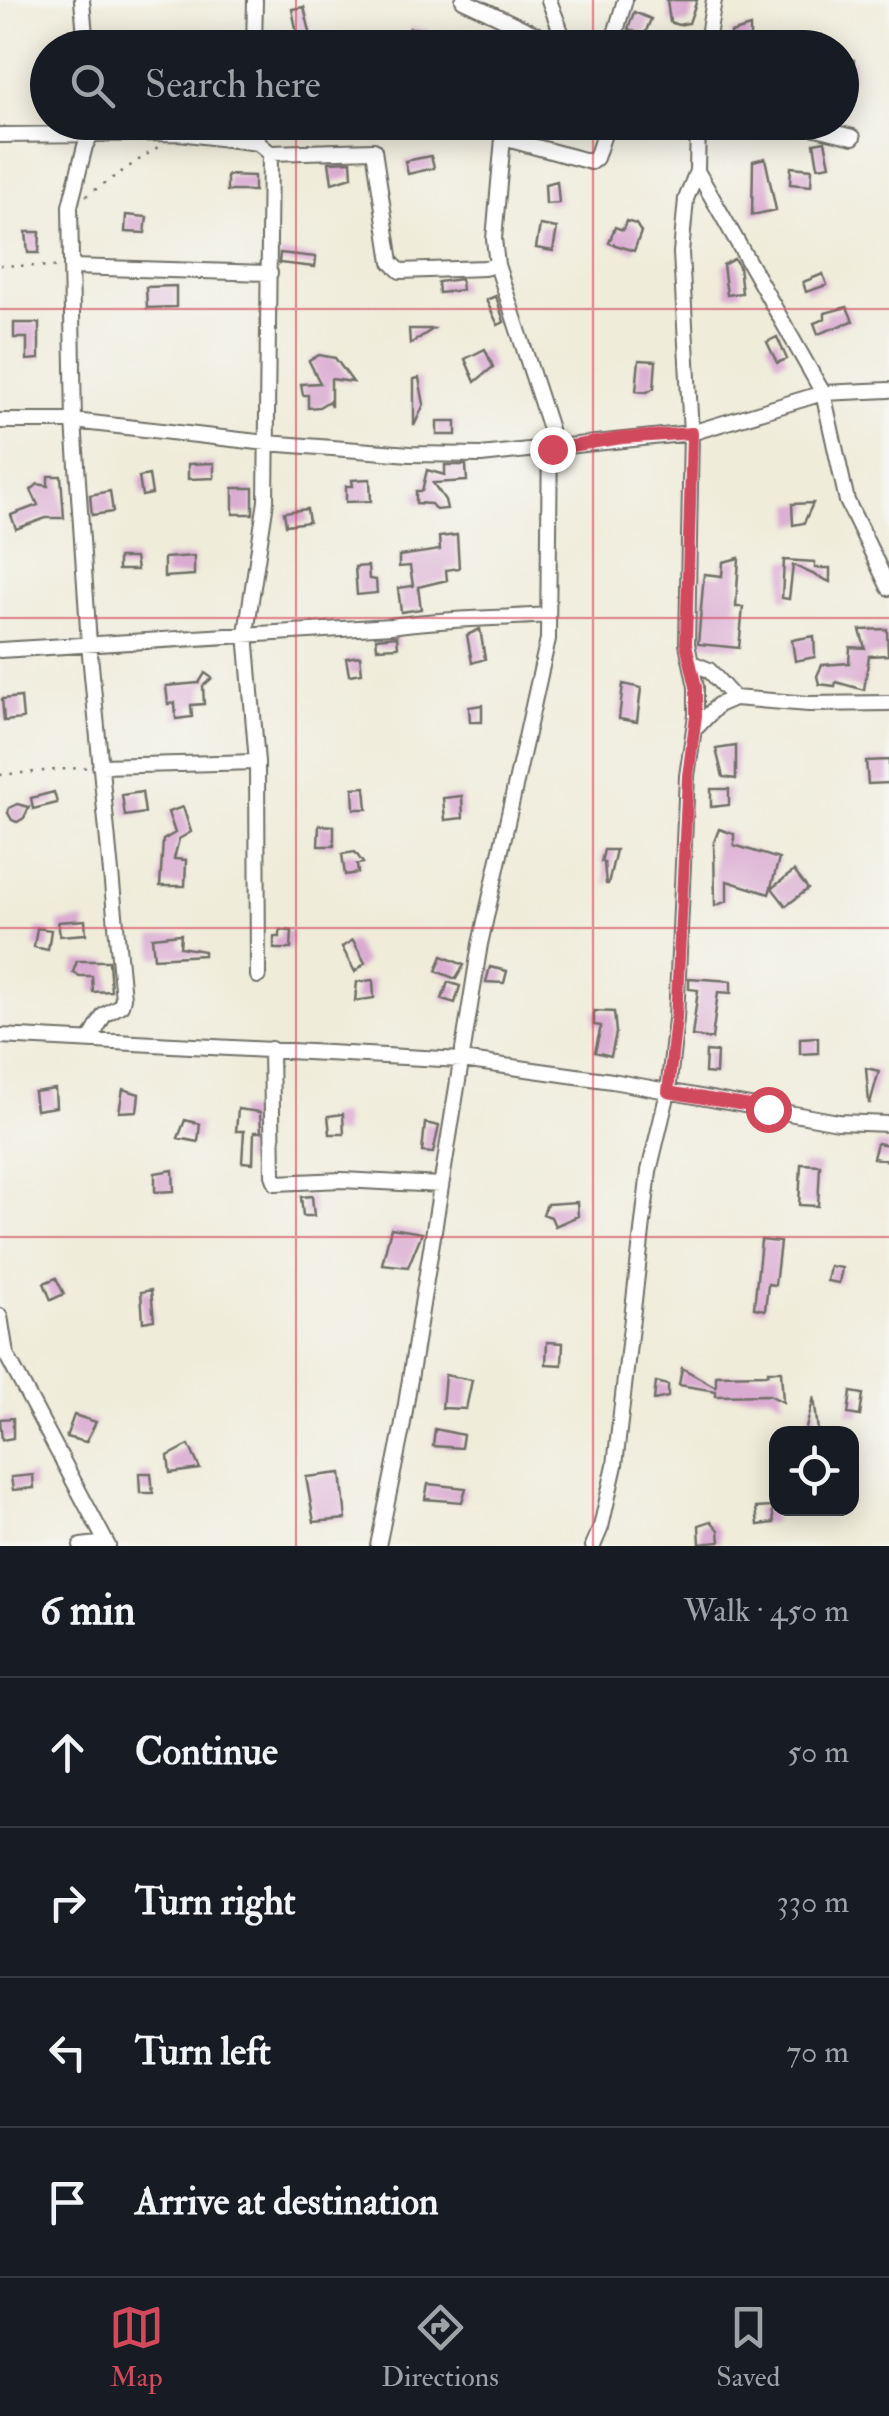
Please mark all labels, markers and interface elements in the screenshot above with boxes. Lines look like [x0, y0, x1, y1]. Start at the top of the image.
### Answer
search box [30, 30, 859, 140]
icon: search [65, 58, 120, 113]
text: Search here [145, 61, 321, 109]
route end [530, 427, 576, 473]
route start [746, 1087, 792, 1133]
map controls [769, 1426, 859, 1516]
button: locate [769, 1426, 859, 1516]
text: 6 min [40, 1585, 135, 1637]
text: Walk · 450 m [684, 1591, 849, 1631]
icon: ahead [40, 1725, 95, 1780]
text: Continue [135, 1728, 278, 1776]
text: 50 m [787, 1732, 849, 1772]
icon: right [40, 1875, 95, 1930]
text: Turn right [135, 1878, 296, 1926]
text: 330 m [776, 1882, 849, 1922]
icon: left [40, 2025, 95, 2080]
text: Turn left [135, 2028, 271, 2076]
text: 70 m [786, 2032, 849, 2072]
icon: arrive [40, 2175, 95, 2230]
text: Arrive at destination [135, 2178, 439, 2226]
tab: Map [109, 2300, 164, 2395]
tab: Directions [381, 2300, 499, 2395]
tab: Saved [716, 2300, 780, 2395]

